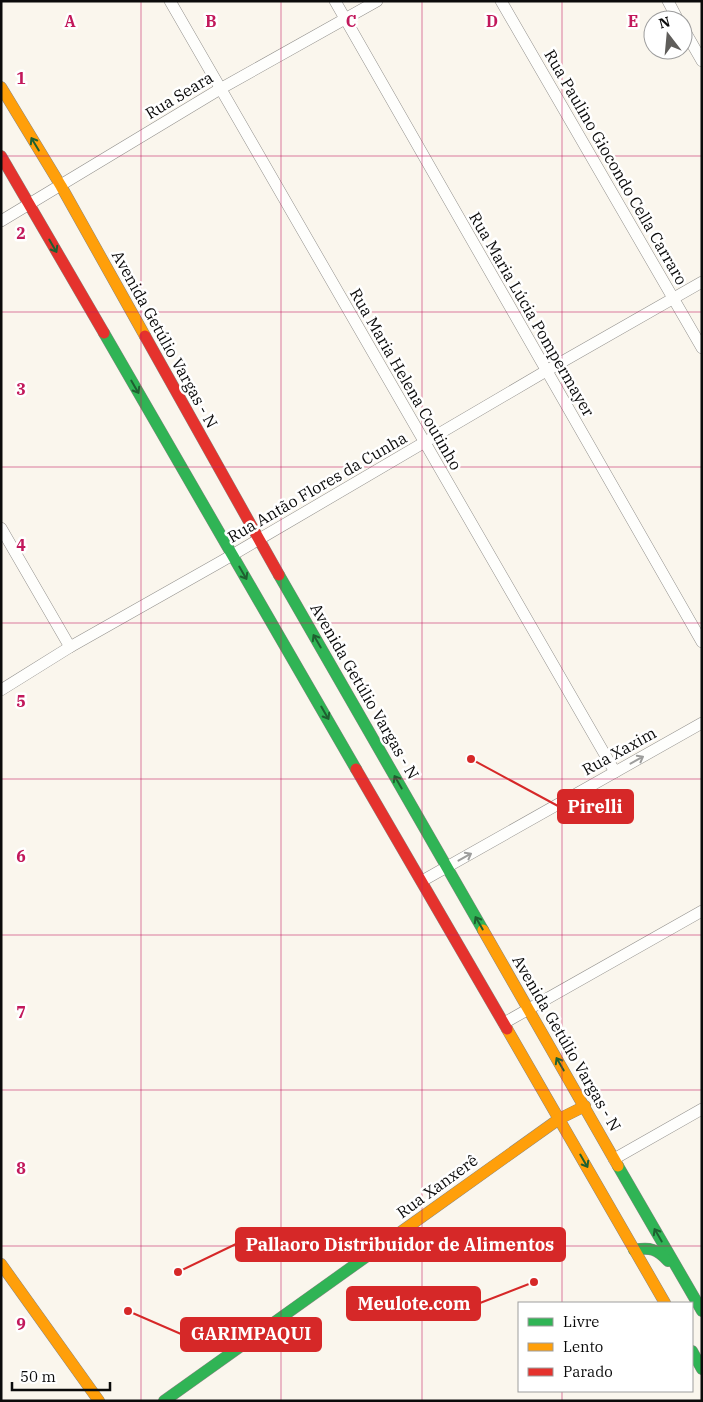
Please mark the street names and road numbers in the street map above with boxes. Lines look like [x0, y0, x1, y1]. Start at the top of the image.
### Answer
street label: Rua Paulino Giocondo Cella Carraro [540, 46, 692, 288]
street label: Rua Seara [141, 67, 217, 123]
street label: Rua Maria Lúcia Pompermayer [465, 208, 599, 420]
street label: Avenida Getúlio Vargas - N [108, 247, 222, 431]
street label: Rua Maria Helena Coutinho [346, 285, 466, 473]
street label: Rua Antão Flores da Cunha [224, 427, 410, 547]
street label: Avenida Getúlio Vargas - N [306, 599, 424, 783]
street label: Rua Xaxim [578, 722, 660, 780]
street label: Avenida Getúlio Vargas - N [508, 951, 626, 1135]
street label: Rua Xanxerê [392, 1150, 482, 1222]

